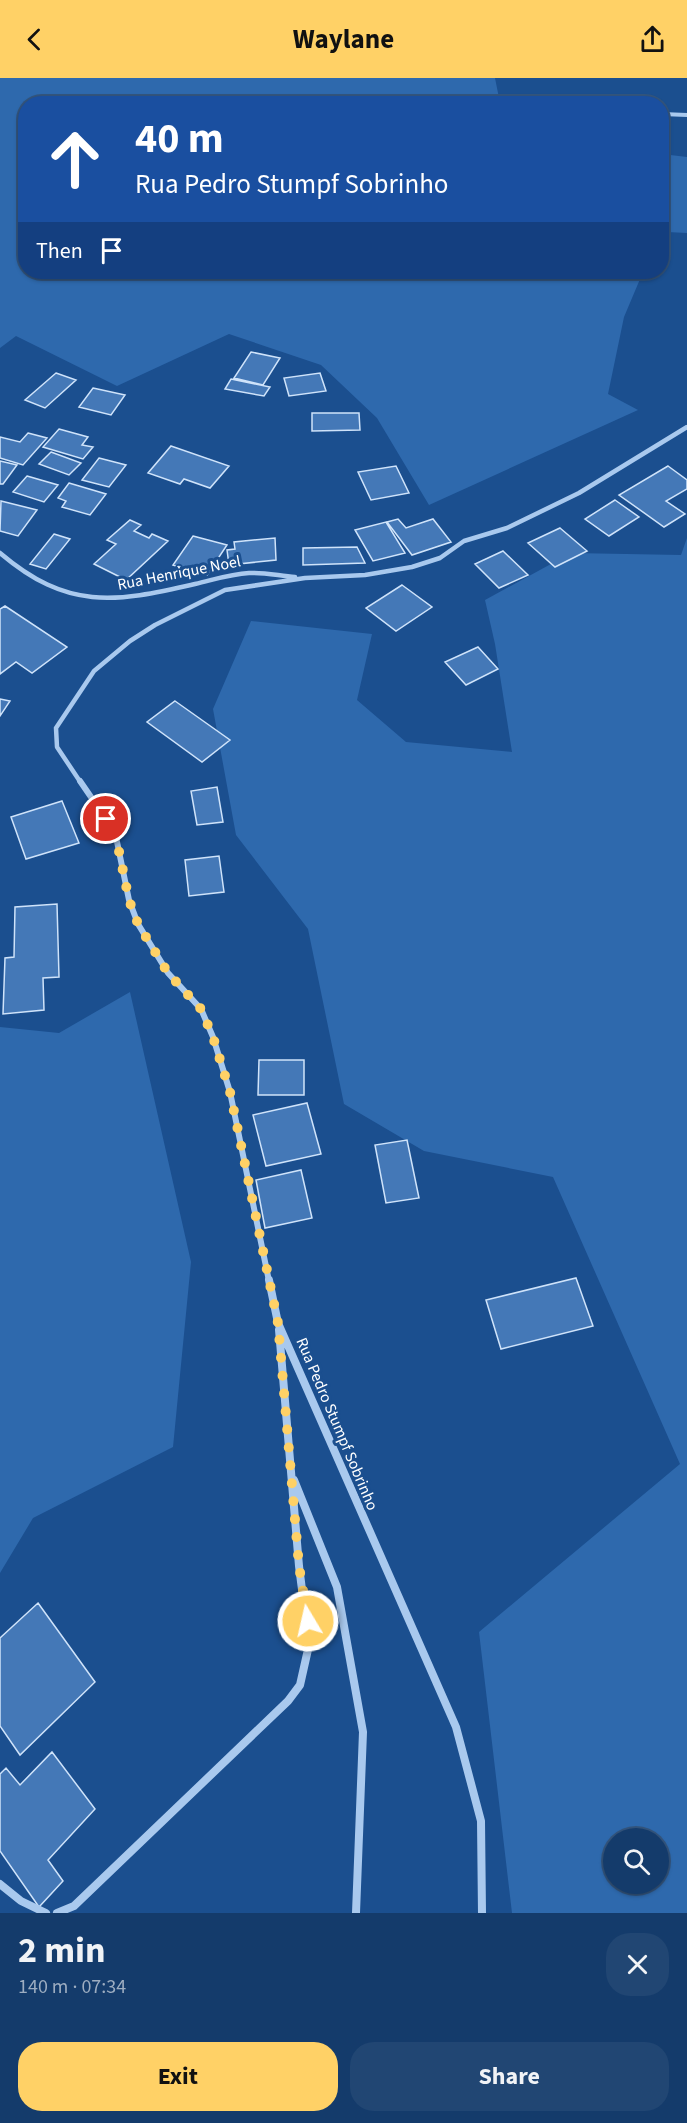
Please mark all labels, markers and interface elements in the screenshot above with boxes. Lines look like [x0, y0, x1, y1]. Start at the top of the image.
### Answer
text: Waylane [293, 20, 394, 59]
icon: back [18, 23, 51, 56]
icon: share [636, 23, 669, 56]
text: 40 m [135, 109, 224, 169]
icon: ahead [36, 120, 114, 198]
text: Rua Pedro Stumpf Sobrinho [135, 165, 448, 204]
icon: arrive [95, 234, 128, 267]
text: Then [36, 235, 83, 267]
street label: Rua Henrique Noel [115, 550, 243, 596]
pin [80, 793, 131, 844]
icon: arrive [89, 802, 122, 835]
street label: Rua Pedro Stumpf Sobrinho [291, 1334, 383, 1514]
position arrow [276, 1589, 340, 1653]
map controls [603, 1828, 669, 1894]
button: search [603, 1828, 669, 1894]
text: 2 min [18, 1925, 106, 1976]
button: close [606, 1933, 669, 1996]
text: 140 m · 07:34 [18, 1973, 126, 2001]
button: Exit [18, 2042, 338, 2111]
button: Share [350, 2042, 669, 2111]

